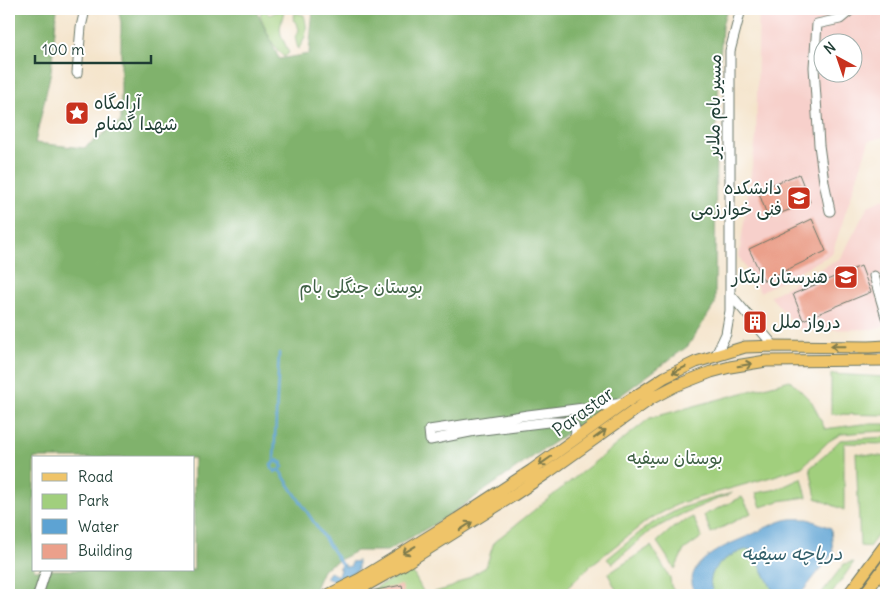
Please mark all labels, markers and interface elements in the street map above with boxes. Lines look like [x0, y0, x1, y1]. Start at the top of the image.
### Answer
scale bar [35, 32, 151, 64]
north arrow [812, 32, 862, 82]
text: N [820, 38, 839, 58]
text: 100 m [42, 40, 84, 59]
street label: مسیر بام ملایر [701, 54, 729, 160]
place label: آرامگاه شهدا گمنام [94, 91, 178, 138]
place icon: آرامگاه شهدا گمنام [64, 100, 90, 126]
place label: دانشکده فنی خوارزمی [691, 176, 782, 220]
school or university icon: دانشکده فنی خوارزمی [786, 185, 812, 211]
school or university icon: هنرستان ابتکار [833, 264, 859, 290]
place label: هنرستان ابتکار [730, 265, 828, 288]
park label: بوستان جنگلی بام [299, 275, 423, 301]
building icon: درواز ملل [742, 309, 768, 335]
place label: درواز ملل [772, 310, 841, 333]
one-way arrow [830, 341, 846, 351]
one-way arrow [737, 359, 753, 369]
one-way arrow [672, 366, 687, 375]
street label: Parastar [548, 381, 618, 441]
one-way arrow [593, 429, 607, 440]
park label: بوستان سیفیه [627, 446, 723, 469]
legend [32, 456, 195, 572]
one-way arrow [538, 456, 552, 466]
text: Road [78, 467, 113, 486]
text: Park [78, 491, 109, 510]
text: Water [78, 517, 119, 536]
one-way arrow [459, 520, 473, 531]
text: Building [78, 541, 133, 560]
water label: دریاچه سیفیه [742, 541, 842, 566]
one-way arrow [402, 545, 416, 555]

